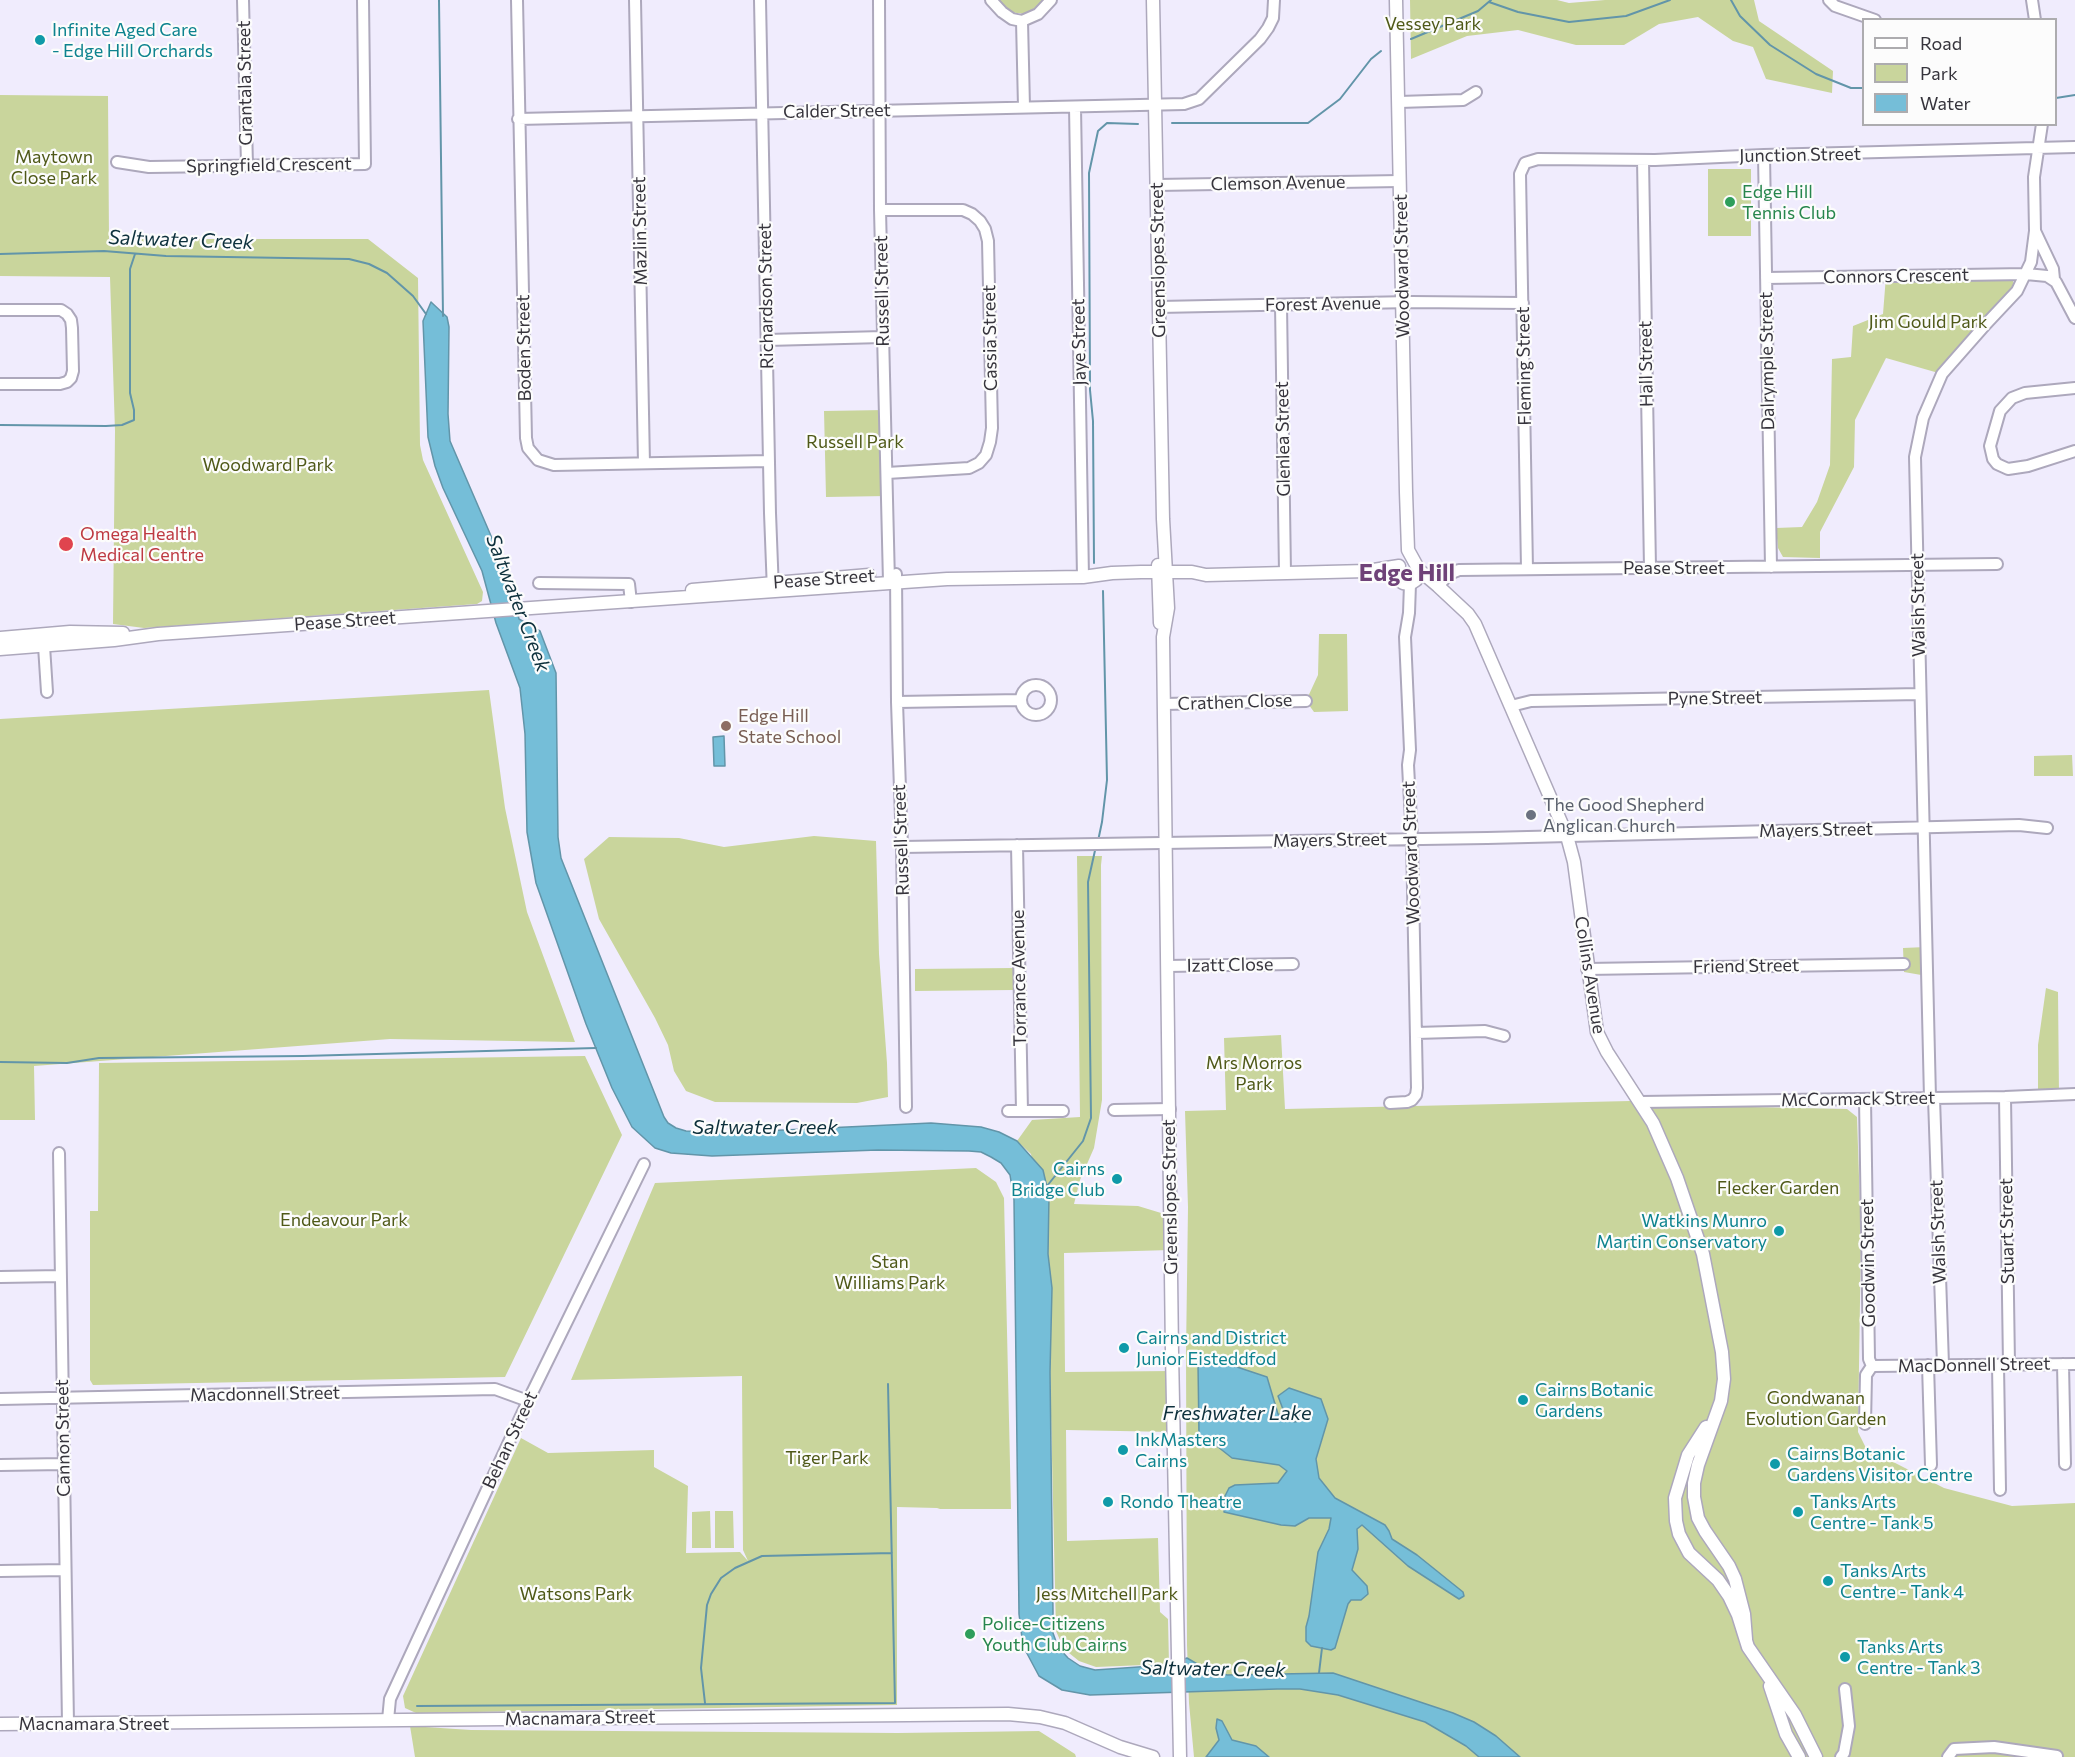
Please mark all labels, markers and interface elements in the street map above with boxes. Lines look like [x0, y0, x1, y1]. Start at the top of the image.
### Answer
park label: Vessey Park [1385, 13, 1481, 35]
legend [1862, 18, 2057, 126]
place label: Infinite Aged Care - Edge Hill Orchards [52, 19, 213, 62]
street label: Grantala Street [233, 20, 257, 146]
text: Road [1920, 32, 1962, 54]
marker: Infinite Aged Care - Edge Hill Orchards [33, 33, 47, 47]
text: Park [1920, 62, 1958, 84]
text: Water [1920, 92, 1971, 114]
street label: Calder Street [783, 99, 891, 123]
street label: Junction Street [1739, 143, 1861, 167]
park label: Maytown Close Park [11, 146, 97, 188]
street label: Springfield Crescent [186, 153, 352, 177]
street label: Clemson Avenue [1210, 171, 1346, 195]
street label: Mazlin Street [628, 176, 652, 286]
place label: Edge Hill Tennis Club [1742, 181, 1836, 224]
street label: Greenslopes Street [1146, 182, 1170, 338]
street label: Woodward Street [1390, 194, 1414, 338]
marker: Edge Hill Tennis Club [1723, 195, 1737, 209]
street label: Richardson Street [754, 223, 778, 369]
water label: Saltwater Creek [108, 225, 254, 255]
street label: Russell Street [870, 235, 894, 347]
street label: Connors Crescent [1823, 264, 1969, 288]
street label: Cassia Street [978, 285, 1002, 391]
street label: Forest Avenue [1265, 292, 1381, 316]
street label: Dalrymple Street [1755, 292, 1779, 430]
street label: Boden Street [512, 294, 536, 402]
street label: Jaye Street [1067, 298, 1091, 386]
street label: Fleming Street [1512, 306, 1536, 426]
park label: Jim Gould Park [1868, 311, 1988, 333]
street label: Hall Street [1634, 321, 1658, 407]
street label: Glenlea Street [1271, 381, 1295, 497]
park label: Russell Park [806, 431, 904, 453]
park label: Woodward Park [202, 454, 334, 476]
place label: Omega Health Medical Centre [80, 523, 204, 566]
water label: Saltwater Creek [481, 531, 555, 675]
marker: Omega Health Medical Centre [57, 535, 75, 553]
street label: Walsh Street [1906, 553, 1930, 657]
street label: Pease Street [1623, 557, 1725, 579]
district label: Edge Hill [1359, 559, 1455, 587]
street label: Pease Street [772, 565, 876, 593]
street label: Pease Street [293, 607, 397, 635]
street label: Pyne Street [1667, 686, 1763, 710]
street label: Crathen Close [1177, 689, 1293, 715]
place label: Edge Hill State School [738, 705, 841, 748]
marker: Edge Hill State School [719, 719, 733, 733]
street label: Woodward Street [1398, 781, 1424, 925]
street label: Russell Street [888, 784, 914, 896]
place label: The Good Shepherd Anglican Church [1543, 794, 1704, 836]
marker: The Good Shepherd Anglican Church [1524, 808, 1538, 822]
street label: Mayers Street [1759, 818, 1873, 842]
street label: Mayers Street [1273, 828, 1387, 852]
street label: Torrance Avenue [1007, 909, 1031, 1047]
street label: Collins Avenue [1570, 915, 1610, 1035]
street label: Izatt Close [1186, 953, 1274, 977]
street label: Friend Street [1693, 954, 1799, 978]
park label: Mrs Morros Park [1206, 1052, 1302, 1094]
street label: McCormack Street [1781, 1087, 1935, 1111]
water label: Saltwater Creek [692, 1115, 838, 1139]
street label: Greenslopes Street [1158, 1119, 1182, 1275]
place label: Cairns Bridge Club [1011, 1158, 1105, 1200]
marker: Cairns Bridge Club [1110, 1172, 1124, 1186]
park label: Flecker Garden [1717, 1177, 1839, 1199]
street label: Stuart Street [1995, 1178, 2019, 1284]
street label: Walsh Street [1925, 1180, 1951, 1284]
street label: Goodwin Street [1856, 1198, 1880, 1328]
park label: Endeavour Park [280, 1209, 408, 1231]
place label: Watkins Munro Martin Conservatory [1596, 1210, 1767, 1252]
marker: Watkins Munro Martin Conservatory [1772, 1224, 1786, 1238]
park label: Stan Williams Park [834, 1251, 946, 1294]
place label: Cairns and District Junior Eisteddfod [1136, 1327, 1287, 1370]
marker: Cairns and District Junior Eisteddfod [1117, 1341, 1131, 1355]
street label: MacDonnell Street [1897, 1353, 2051, 1377]
street label: Cannon Street [51, 1379, 75, 1497]
place label: Cairns Botanic Gardens [1535, 1379, 1653, 1422]
street label: Macdonnell Street [190, 1382, 340, 1406]
park label: Gondwanan Evolution Garden [1746, 1387, 1886, 1430]
street label: Behan Street [478, 1388, 542, 1492]
marker: Cairns Botanic Gardens [1516, 1393, 1530, 1407]
water label: Freshwater Lake [1162, 1401, 1312, 1425]
place label: InkMasters Cairns [1135, 1429, 1227, 1472]
marker: InkMasters Cairns [1116, 1443, 1130, 1457]
place label: Cairns Botanic Gardens Visitor Centre [1787, 1443, 1973, 1486]
park label: Tiger Park [785, 1447, 869, 1469]
marker: Cairns Botanic Gardens Visitor Centre [1768, 1457, 1782, 1471]
place label: Rondo Theatre [1120, 1491, 1242, 1513]
place label: Tanks Arts Centre - Tank 5 [1810, 1491, 1934, 1534]
marker: Rondo Theatre [1101, 1495, 1115, 1509]
marker: Tanks Arts Centre - Tank 5 [1791, 1505, 1805, 1519]
place label: Tanks Arts Centre - Tank 4 [1840, 1560, 1964, 1602]
marker: Tanks Arts Centre - Tank 4 [1821, 1574, 1835, 1588]
park label: Watsons Park [520, 1583, 632, 1605]
park label: Jess Mitchell Park [1036, 1583, 1178, 1605]
place label: Police-Citizens Youth Club Cairns [982, 1613, 1127, 1656]
marker: Police-Citizens Youth Club Cairns [963, 1627, 977, 1641]
place label: Tanks Arts Centre - Tank 3 [1857, 1636, 1981, 1678]
marker: Tanks Arts Centre - Tank 3 [1838, 1650, 1852, 1664]
water label: Saltwater Creek [1140, 1656, 1286, 1682]
street label: Macnamara Street [504, 1706, 656, 1730]
street label: Macnamara Street [19, 1713, 169, 1735]

